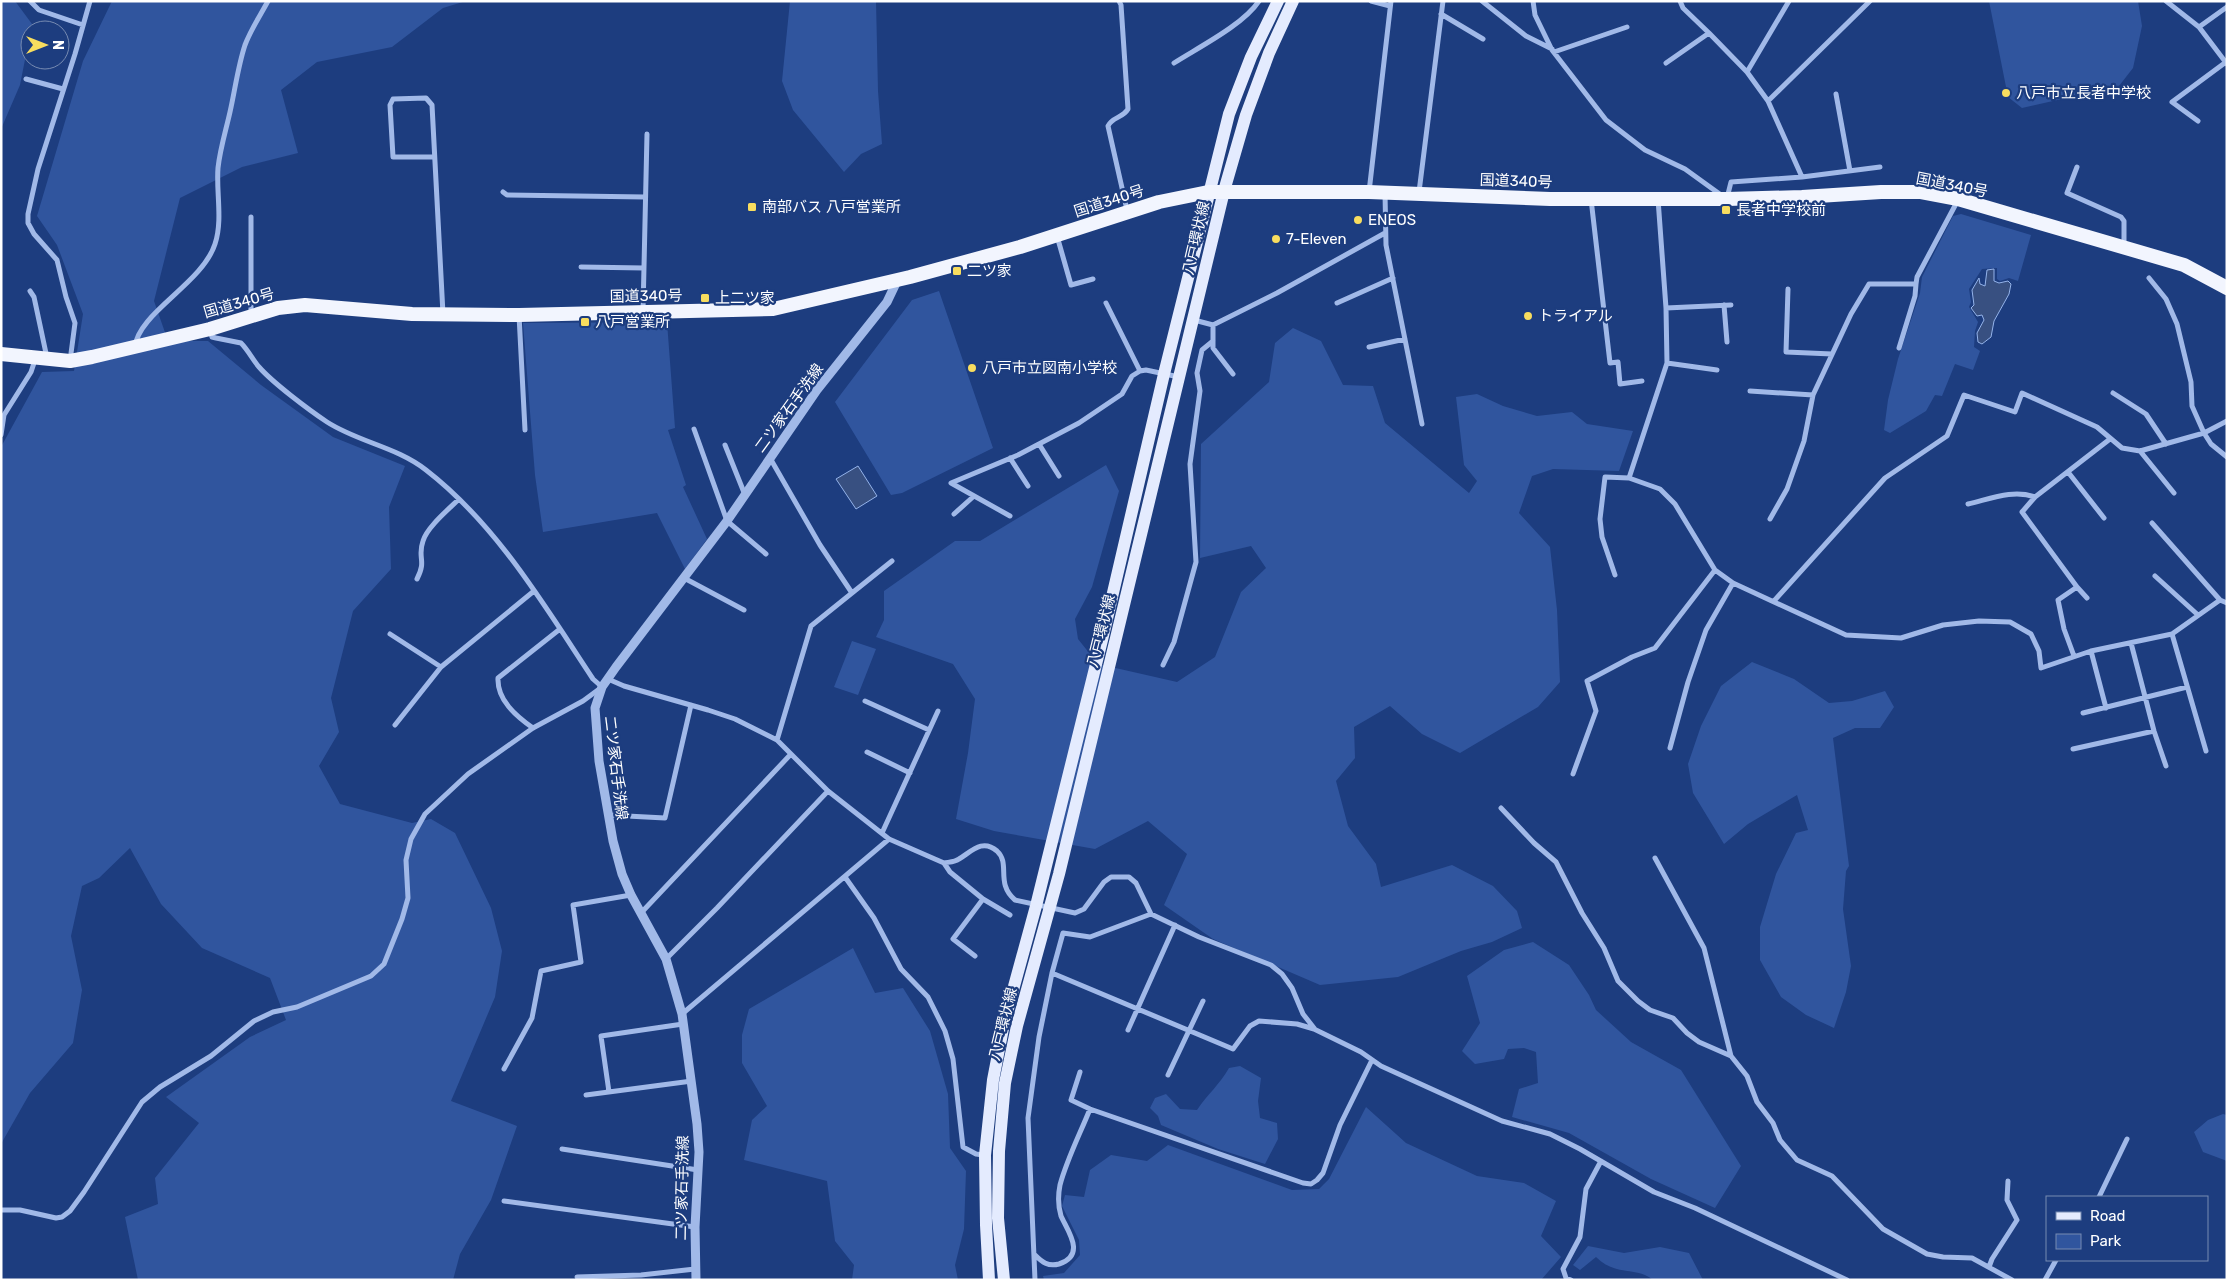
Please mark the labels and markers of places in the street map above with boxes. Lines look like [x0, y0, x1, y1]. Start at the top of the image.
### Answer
place label: 八戸市立長者中学校 [2016, 84, 2151, 102]
marker: 八戸市立長者中学校 [2000, 87, 2012, 99]
place label: 南部バス 八戸営業所 [762, 198, 901, 216]
marker: 南部バス 八戸営業所 [746, 201, 758, 213]
place label: 長者中学校前 [1736, 201, 1826, 219]
marker: 長者中学校前 [1720, 204, 1732, 216]
place label: ENEOS [1368, 211, 1416, 229]
marker: ENEOS [1352, 214, 1364, 226]
place label: 7-Eleven [1286, 230, 1347, 248]
marker: 7-Eleven [1270, 233, 1282, 245]
place label: 二ツ家 [967, 262, 1012, 280]
marker: 二ツ家 [951, 265, 963, 277]
place label: 上二ツ家 [715, 289, 775, 307]
marker: 上二ツ家 [699, 292, 711, 304]
place label: トライアル [1538, 307, 1613, 325]
marker: トライアル [1522, 310, 1534, 322]
place label: 八戸営業所 [595, 313, 670, 331]
marker: 八戸営業所 [579, 316, 591, 328]
place label: 八戸市立図南小学校 [982, 359, 1117, 377]
marker: 八戸市立図南小学校 [966, 362, 978, 374]

